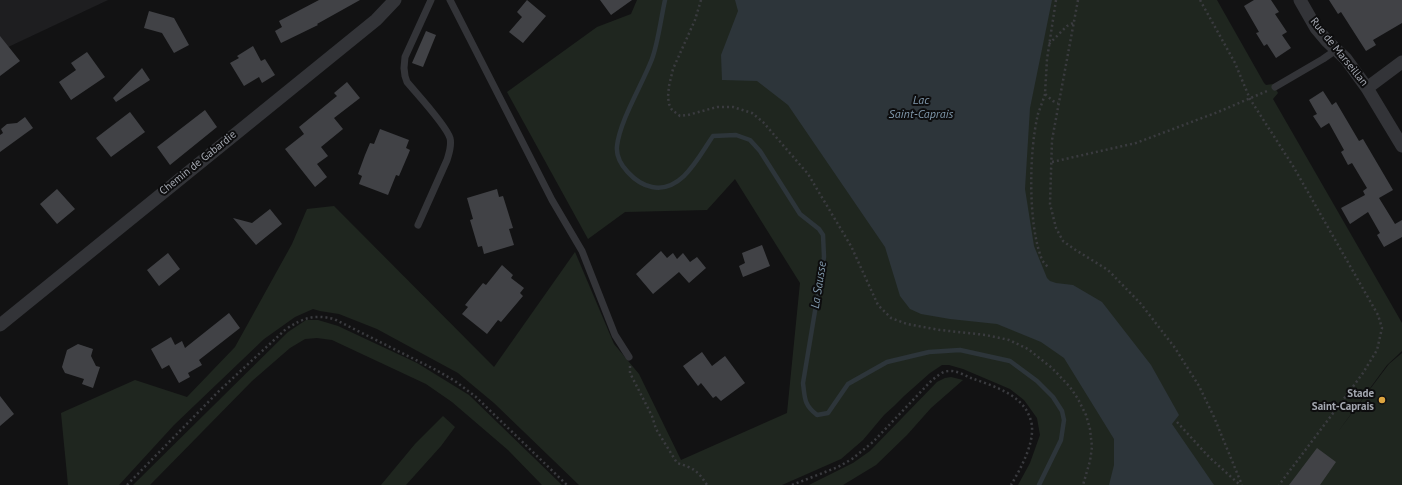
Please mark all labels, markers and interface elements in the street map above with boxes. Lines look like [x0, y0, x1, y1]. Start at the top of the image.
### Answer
street label: Rue de Marseillan [1307, 15, 1371, 89]
water label: Lac Saint-Caprais [889, 94, 953, 122]
street label: Chemin de Gabardie [157, 128, 239, 198]
water label: La Sausse [808, 260, 830, 310]
place label: Stade Saint-Caprais [1312, 387, 1374, 413]
marker: Stade Saint-Caprais [1377, 395, 1387, 405]

